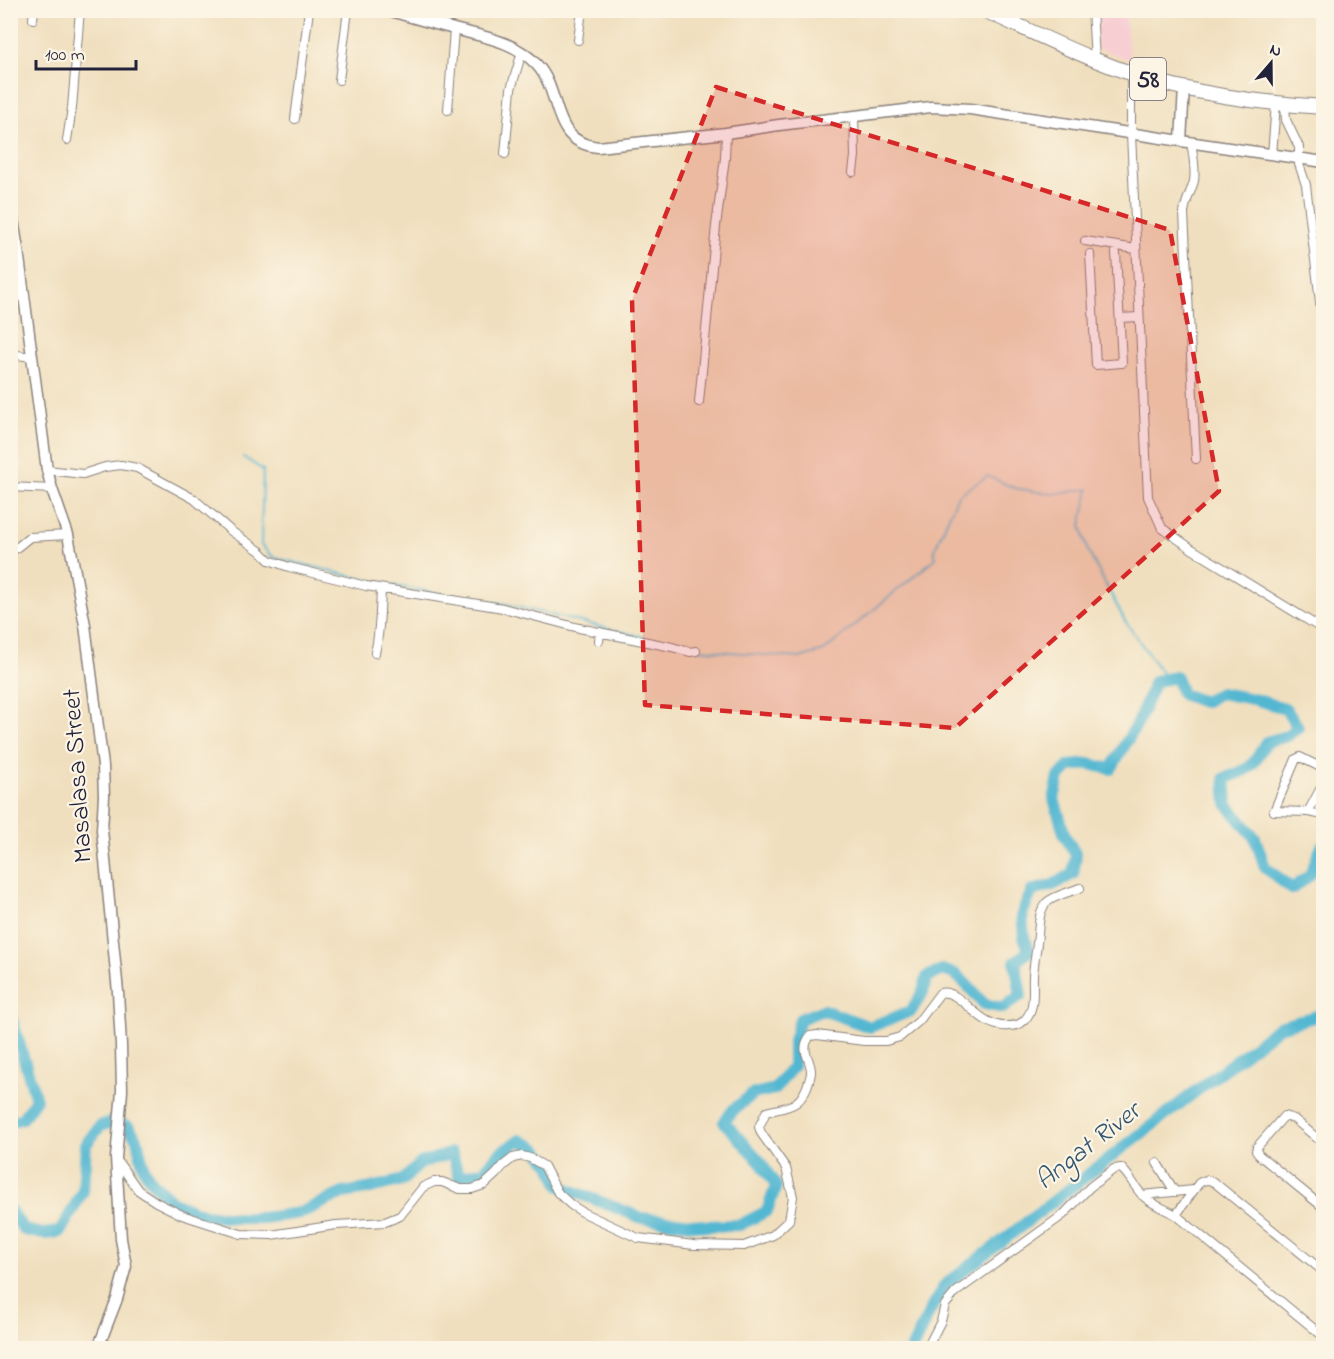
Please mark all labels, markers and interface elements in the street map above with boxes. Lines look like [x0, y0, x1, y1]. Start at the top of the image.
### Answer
scale bar [36, 33, 136, 71]
north arrow [1241, 33, 1301, 93]
text: N [1266, 38, 1285, 64]
text: 100 m [45, 43, 85, 69]
road number: 58 [1130, 58, 1166, 100]
street label: Masalasa Street [54, 687, 104, 864]
water label: Angat River [1028, 1091, 1153, 1201]

